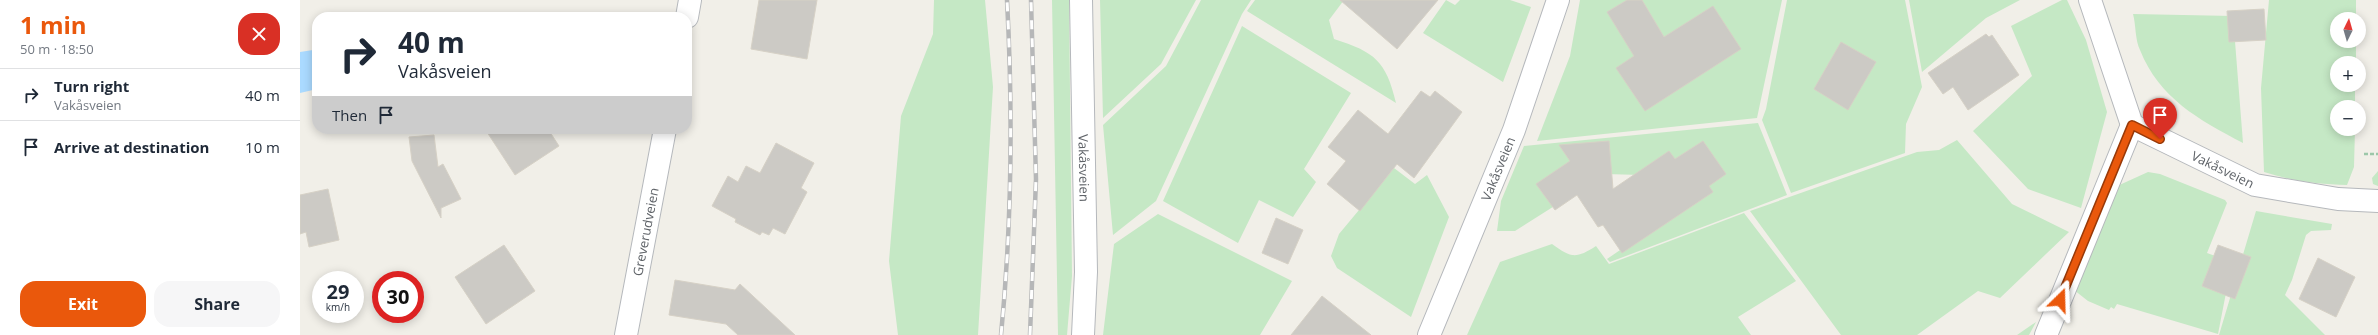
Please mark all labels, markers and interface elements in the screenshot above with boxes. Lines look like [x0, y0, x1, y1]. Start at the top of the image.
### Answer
text: 1 min [20, 8, 87, 41]
north arrow [2330, 12, 2366, 48]
map controls [2330, 12, 2366, 136]
button: close [238, 13, 280, 55]
text: 40 m [398, 23, 465, 61]
icon: right [332, 28, 384, 80]
text: 50 m · 18:50 [20, 40, 94, 58]
button: + [2330, 56, 2366, 92]
text: Vakåsveien [398, 59, 492, 83]
text: Turn right [54, 76, 129, 96]
icon: right [20, 84, 42, 106]
text: 40 m [245, 85, 280, 105]
text: Vakåsveien [54, 96, 122, 114]
pin [2143, 98, 2177, 139]
button: − [2330, 100, 2366, 136]
icon: arrive [375, 104, 397, 126]
icon: arrive [2149, 104, 2171, 126]
text: Then [332, 105, 367, 125]
street label: Vakåsveien [1074, 134, 1094, 202]
street label: Vakåsveien [1477, 134, 1519, 203]
icon: arrive [20, 136, 42, 158]
text: Arrive at destination [54, 137, 209, 157]
text: 10 m [245, 137, 280, 157]
street label: Vakåsveien [2189, 146, 2257, 192]
street label: Greverudveien [628, 186, 663, 278]
speed limit sign: 30 [372, 271, 424, 323]
text: 29 [327, 278, 349, 305]
position arrow [2039, 279, 2081, 321]
button: Exit [20, 281, 146, 327]
button: Share [154, 281, 280, 327]
text: km/h [326, 300, 350, 314]

